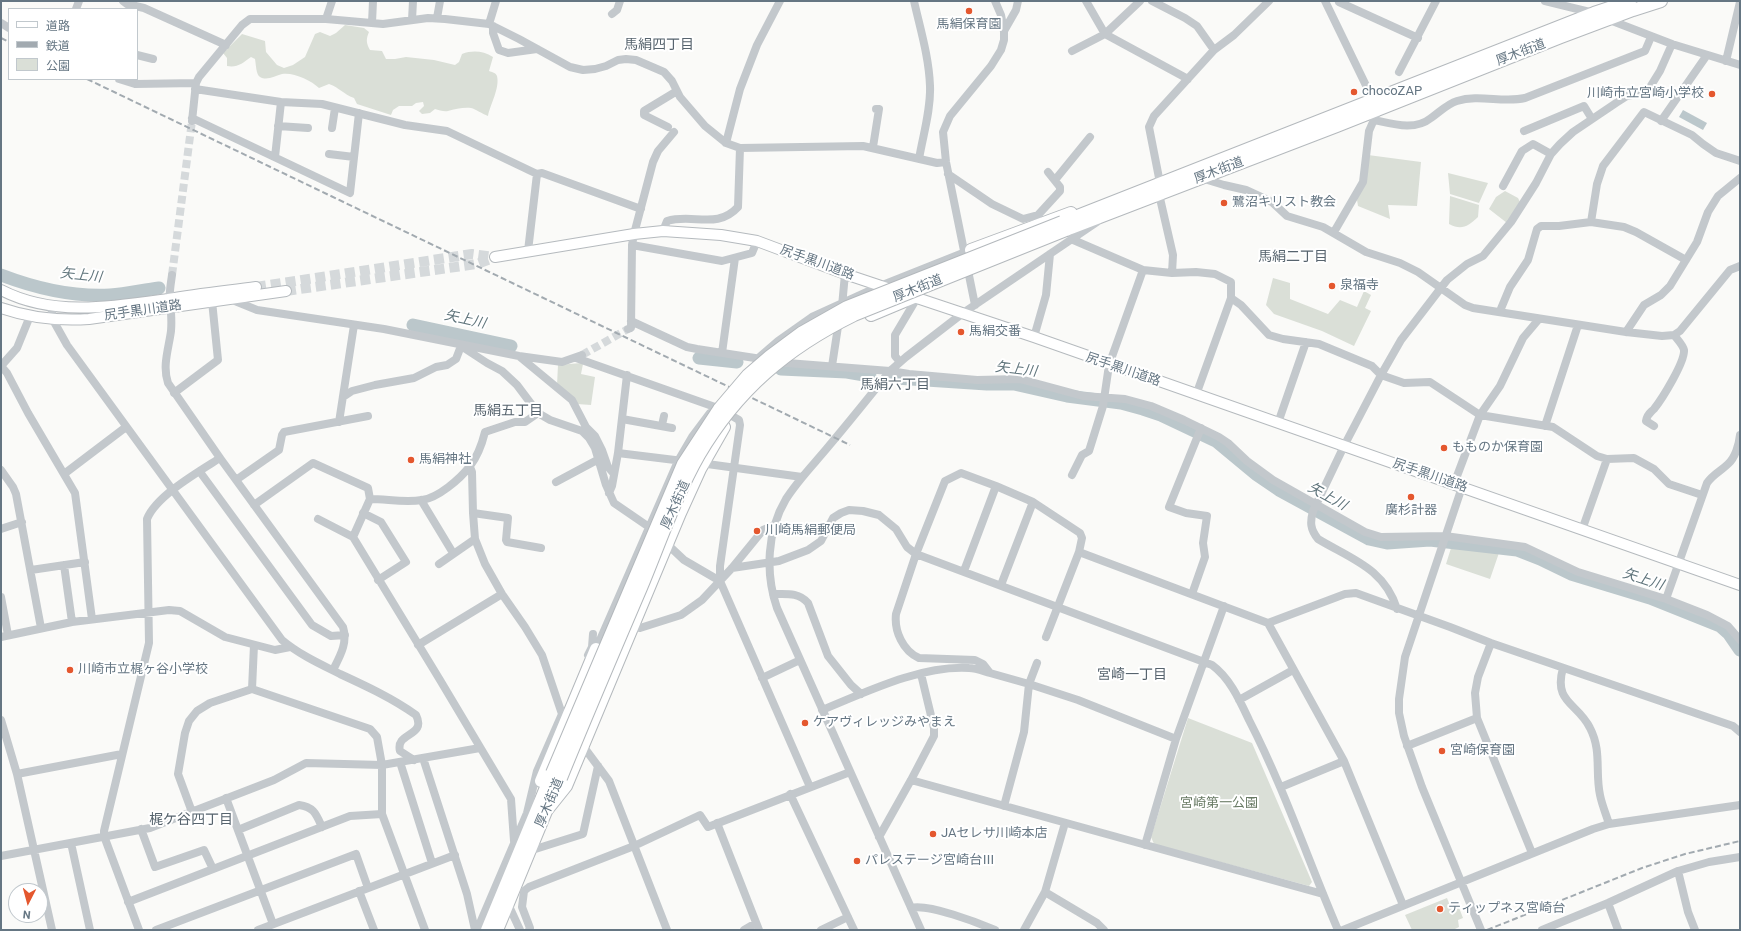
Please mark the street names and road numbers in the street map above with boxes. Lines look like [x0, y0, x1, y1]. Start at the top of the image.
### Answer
street label: 厚木街道 [1494, 36, 1548, 70]
street label: 厚木街道 [1192, 154, 1246, 188]
street label: 尻手黒川道路 [778, 242, 856, 284]
street label: 厚木街道 [891, 272, 945, 306]
street label: 尻手黒川道路 [103, 298, 183, 324]
street label: 尻手黒川道路 [1084, 350, 1162, 390]
street label: 尻手黒川道路 [1391, 456, 1469, 496]
street label: 厚木街道 [658, 478, 694, 532]
street label: 厚木街道 [533, 776, 567, 830]

